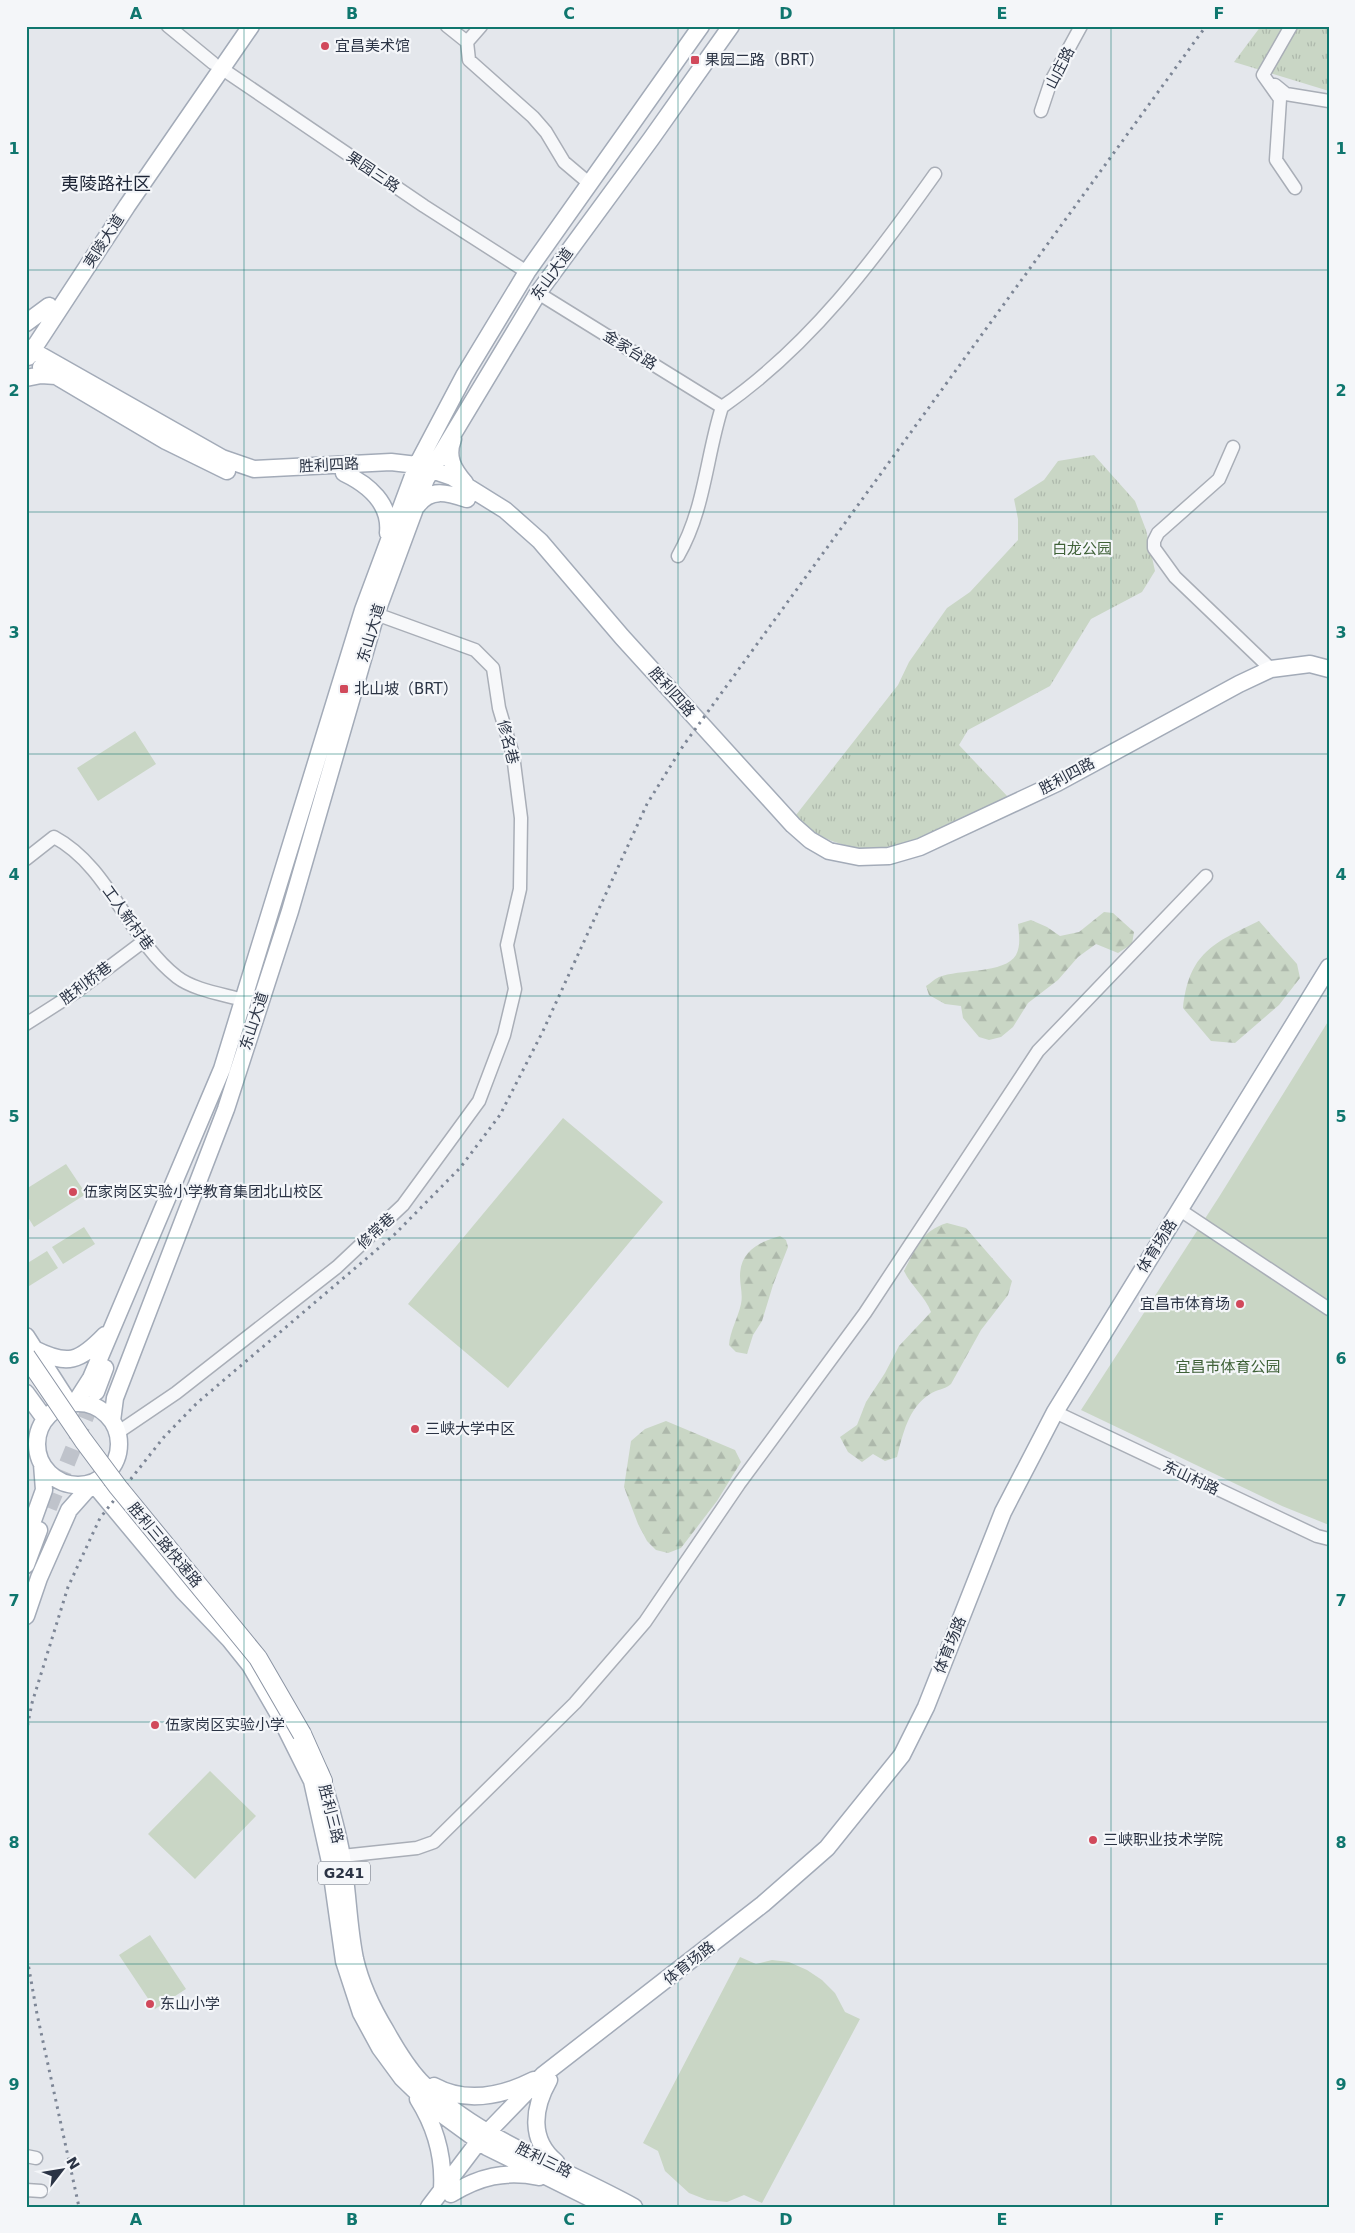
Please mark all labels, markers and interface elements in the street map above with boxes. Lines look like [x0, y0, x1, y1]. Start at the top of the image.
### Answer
text: A [130, 4, 143, 23]
text: B [346, 4, 358, 23]
text: C [563, 4, 575, 23]
text: D [779, 4, 793, 23]
text: E [997, 4, 1007, 23]
text: F [1214, 4, 1224, 23]
place label: 宜昌美术馆 [335, 37, 410, 55]
marker: 宜昌美术馆 [319, 40, 331, 52]
street label: 山庄路 [1042, 44, 1078, 92]
place label: 果园二路（BRT） [705, 51, 824, 69]
marker: 果园二路（BRT） [689, 54, 701, 66]
text: 1 [8, 139, 20, 158]
text: 1 [1335, 139, 1347, 158]
street label: 果园三路 [343, 148, 403, 196]
district label: 夷陵路社区 [61, 173, 151, 194]
street label: 夷陵大道 [80, 211, 128, 271]
street label: 东山大道 [527, 244, 577, 304]
street label: 金家台路 [600, 326, 660, 374]
text: 2 [8, 381, 20, 400]
text: 2 [1335, 381, 1347, 400]
street label: 胜利四路 [299, 454, 359, 476]
park label: 白龙公园 [1052, 540, 1112, 558]
street label: 东山大道 [354, 602, 388, 664]
text: 3 [8, 623, 20, 642]
text: 3 [1335, 623, 1347, 642]
street label: 胜利四路 [645, 664, 699, 720]
place label: 北山坡（BRT） [354, 680, 458, 698]
marker: 北山坡（BRT） [338, 683, 350, 695]
street label: 修名巷 [494, 718, 522, 766]
street label: 胜利四路 [1036, 754, 1098, 798]
text: 4 [8, 865, 20, 884]
text: 4 [1335, 865, 1347, 884]
street label: 工人新村巷 [99, 882, 157, 954]
street label: 胜利桥巷 [57, 958, 115, 1008]
street label: 东山大道 [236, 990, 272, 1052]
text: 5 [8, 1107, 20, 1126]
text: 5 [1335, 1107, 1347, 1126]
place label: 伍家岗区实验小学教育集团北山校区 [83, 1183, 323, 1201]
marker: 伍家岗区实验小学教育集团北山校区 [67, 1186, 79, 1198]
street label: 修常巷 [353, 1209, 399, 1253]
street label: 体育场路 [1133, 1216, 1181, 1276]
place label: 宜昌市体育场 [1140, 1295, 1230, 1313]
marker: 宜昌市体育场 [1234, 1298, 1246, 1310]
text: 6 [8, 1349, 20, 1368]
text: 6 [1335, 1349, 1347, 1368]
park label: 宜昌市体育公园 [1175, 1358, 1281, 1376]
place label: 三峡大学中区 [425, 1420, 515, 1438]
marker: 三峡大学中区 [409, 1423, 421, 1435]
street label: 东山村路 [1160, 1457, 1222, 1499]
street label: 胜利三路快速路 [124, 1499, 206, 1591]
text: 7 [8, 1591, 20, 1610]
text: 7 [1335, 1591, 1347, 1610]
street label: 体育场路 [930, 1614, 970, 1676]
place label: 伍家岗区实验小学 [165, 1716, 285, 1734]
marker: 伍家岗区实验小学 [149, 1719, 161, 1731]
street label: 胜利三路 [315, 1783, 347, 1845]
place label: 三峡职业技术学院 [1103, 1831, 1223, 1849]
text: 8 [8, 1833, 20, 1852]
text: 8 [1335, 1833, 1347, 1852]
marker: 三峡职业技术学院 [1087, 1834, 1099, 1846]
road number: G241 [318, 1862, 370, 1885]
street label: 体育场路 [660, 1937, 718, 1989]
place label: 东山小学 [160, 1995, 220, 2013]
marker: 东山小学 [144, 1998, 156, 2010]
text: 9 [8, 2075, 20, 2094]
text: 9 [1335, 2075, 1347, 2094]
street label: 胜利三路 [513, 2139, 575, 2181]
north arrow [38, 2146, 88, 2196]
text: N [63, 2154, 83, 2172]
text: A [130, 2210, 143, 2229]
text: B [346, 2210, 358, 2229]
text: C [563, 2210, 575, 2229]
text: D [779, 2210, 793, 2229]
text: E [997, 2210, 1007, 2229]
text: F [1214, 2210, 1224, 2229]

